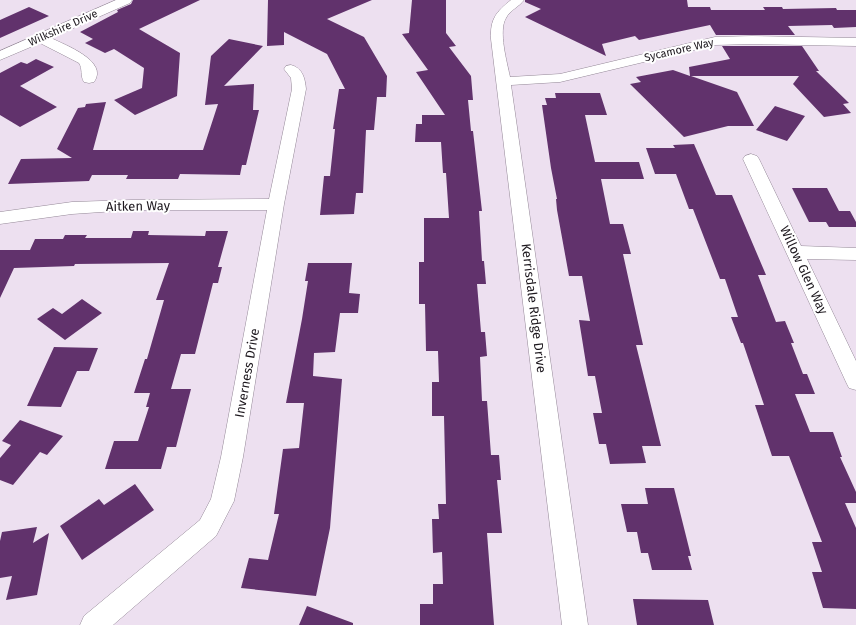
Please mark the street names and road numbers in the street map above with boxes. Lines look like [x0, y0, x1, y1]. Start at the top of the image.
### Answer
street label: Wilkshire Drive [26, 7, 100, 49]
street label: Sycamore Way [643, 36, 716, 64]
street label: Aitken Way [106, 198, 171, 214]
street label: Willow Glen Way [777, 223, 831, 317]
street label: Kerrisdale Ridge Drive [519, 242, 549, 374]
street label: Inverness Drive [232, 327, 262, 419]

